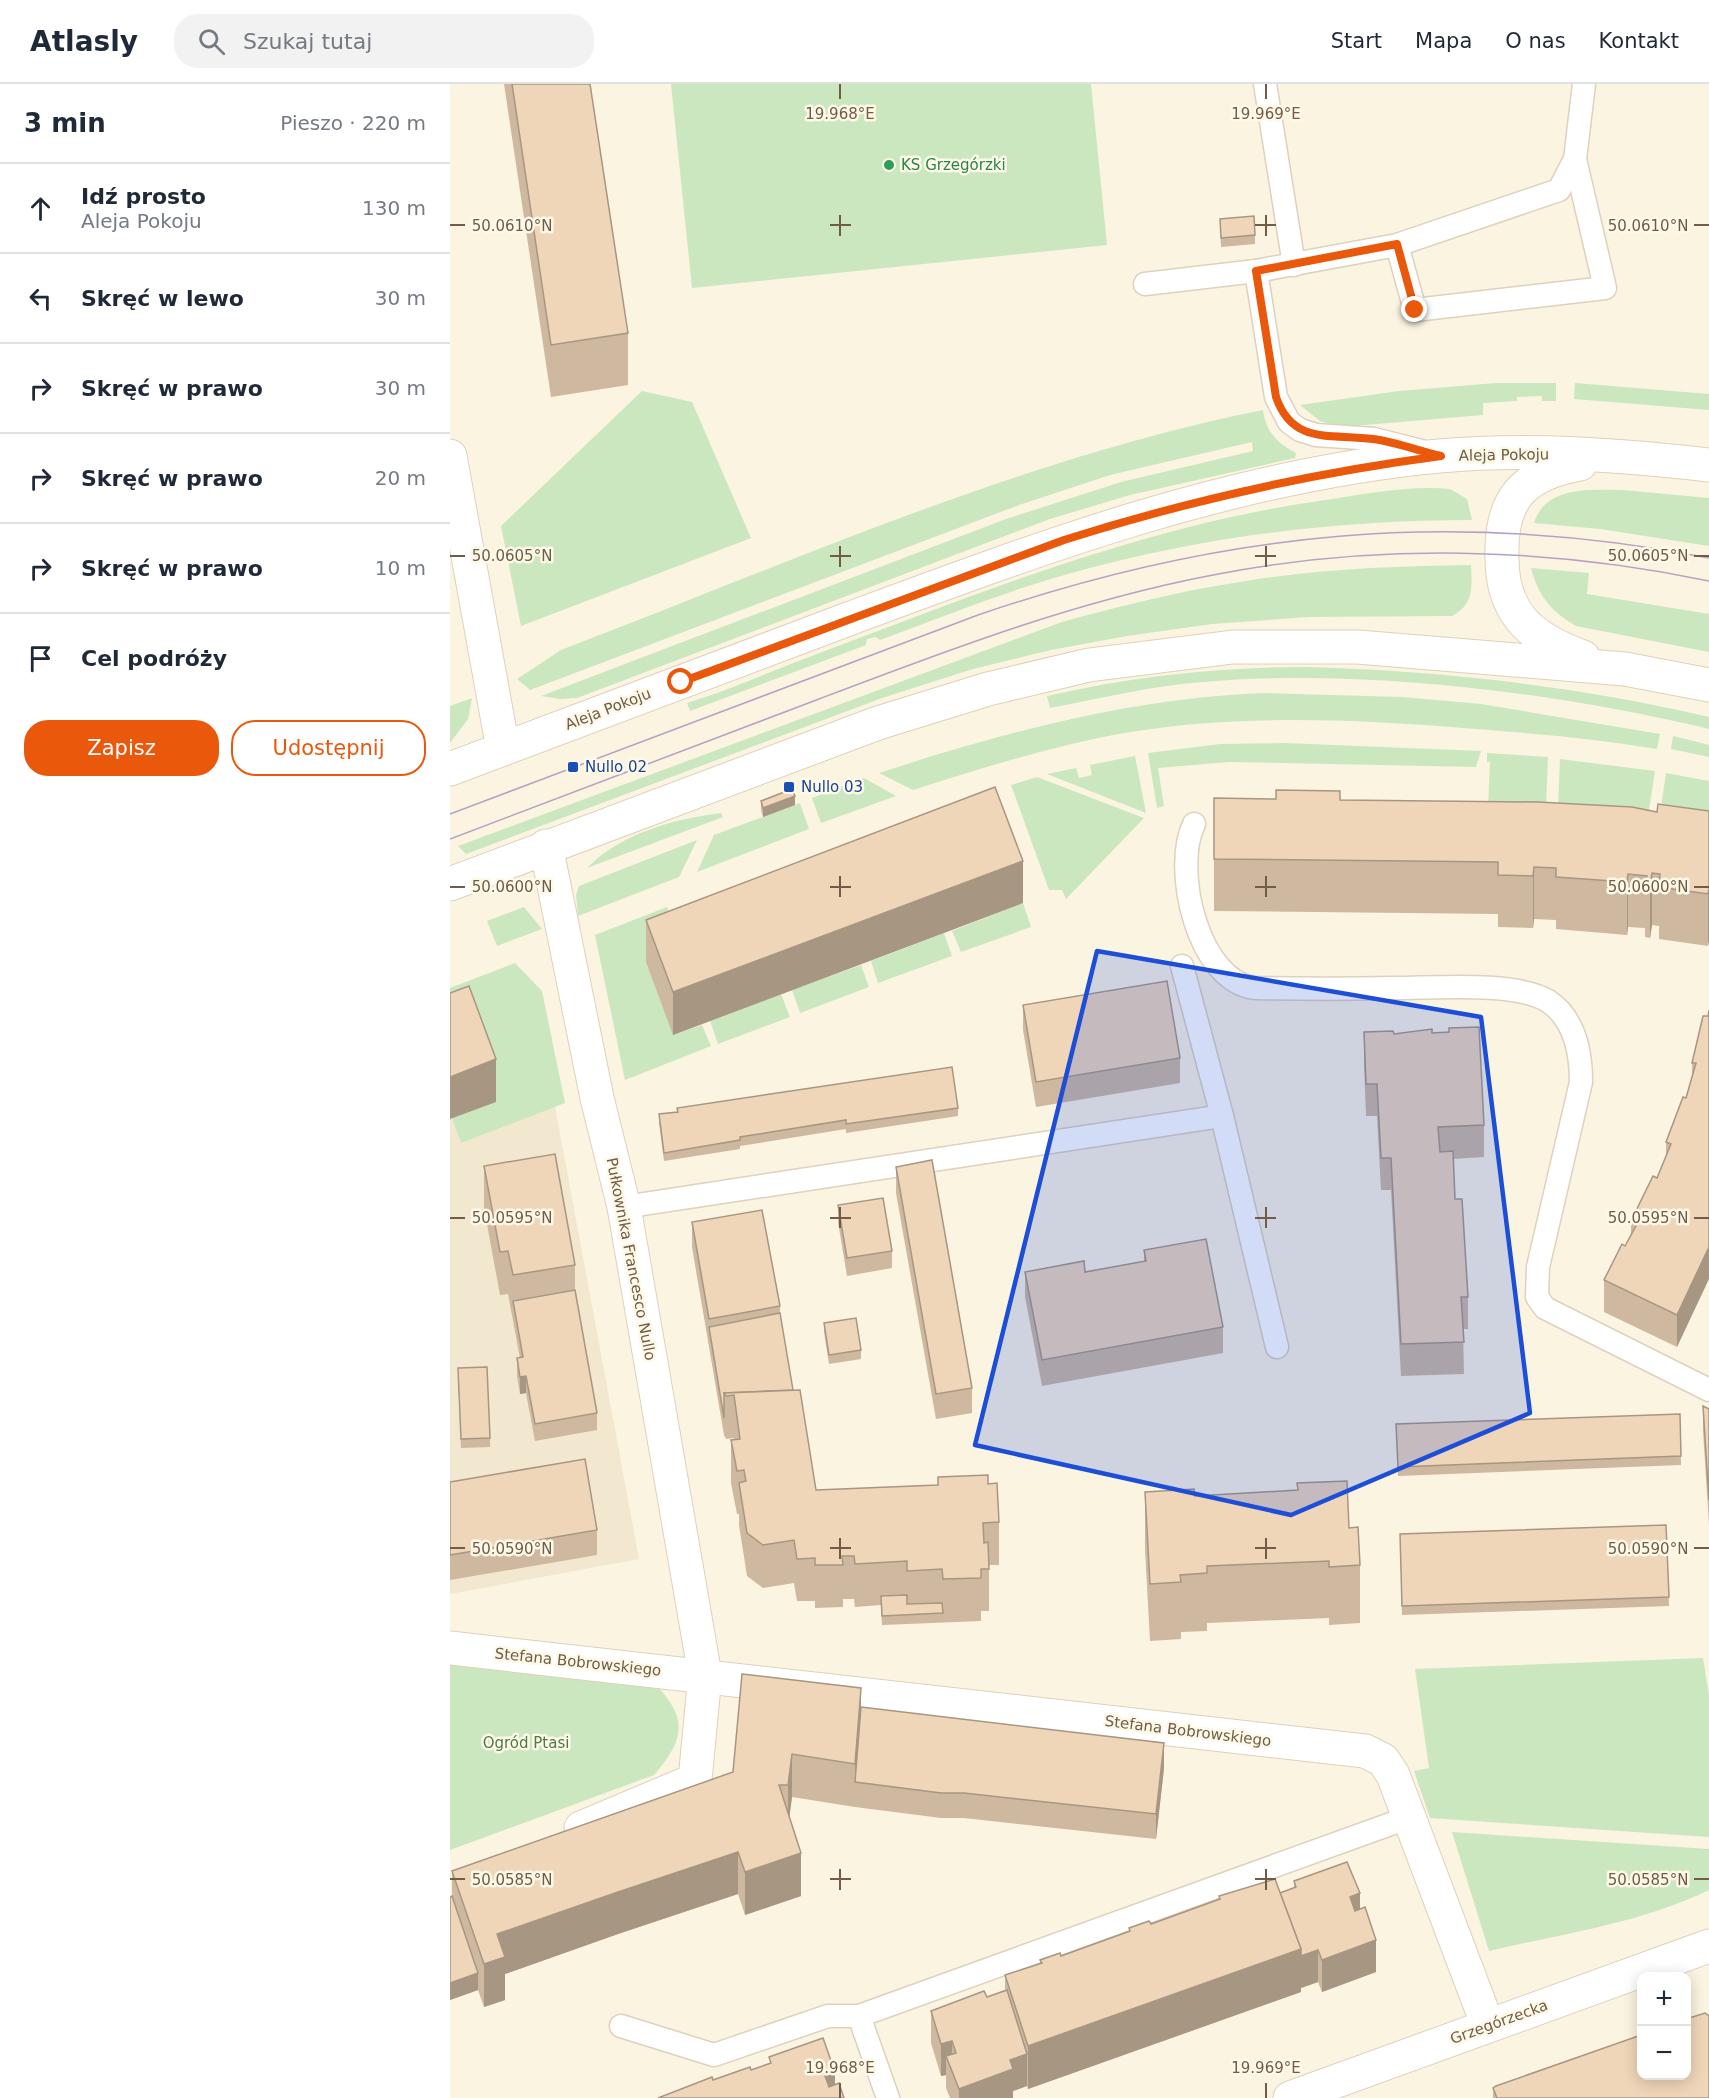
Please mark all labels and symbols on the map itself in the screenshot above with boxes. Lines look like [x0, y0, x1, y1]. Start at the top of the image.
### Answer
text: 19.968°E [805, 105, 875, 123]
text: 19.969°E [1231, 105, 1301, 123]
place label: KS Grzegórzki [901, 156, 1006, 174]
marker: KS Grzegórzki [882, 158, 896, 172]
text: 50.0610°N [472, 217, 552, 235]
text: 50.0610°N [1608, 217, 1688, 235]
route end [1401, 296, 1427, 322]
street label: Aleja Pokoju [1459, 445, 1549, 465]
text: 50.0605°N [472, 547, 552, 565]
text: 50.0605°N [1608, 547, 1688, 565]
route start [667, 668, 693, 694]
street label: Aleja Pokoju [563, 684, 653, 734]
place label: Nullo 02 [585, 758, 647, 776]
marker: Nullo 02 [566, 760, 580, 774]
place label: Nullo 03 [801, 778, 863, 796]
marker: Nullo 03 [782, 780, 796, 794]
text: 50.0600°N [472, 878, 552, 896]
text: 50.0600°N [1608, 878, 1688, 896]
street label: Pułkownika Francesco Nullo [602, 1156, 660, 1362]
text: 50.0595°N [472, 1209, 552, 1227]
text: 50.0595°N [1608, 1209, 1688, 1227]
text: 50.0590°N [472, 1540, 552, 1558]
text: 50.0590°N [1608, 1540, 1688, 1558]
street label: Stefana Bobrowskiego [494, 1644, 662, 1680]
street label: Stefana Bobrowskiego [1104, 1712, 1272, 1750]
park label: Ogród Ptasi [483, 1734, 569, 1752]
text: 50.0585°N [472, 1871, 552, 1889]
text: 50.0585°N [1608, 1871, 1688, 1889]
street label: Grzegórzecka [1448, 1996, 1550, 2048]
text: 19.968°E [805, 2059, 875, 2077]
text: 19.969°E [1231, 2059, 1301, 2077]

